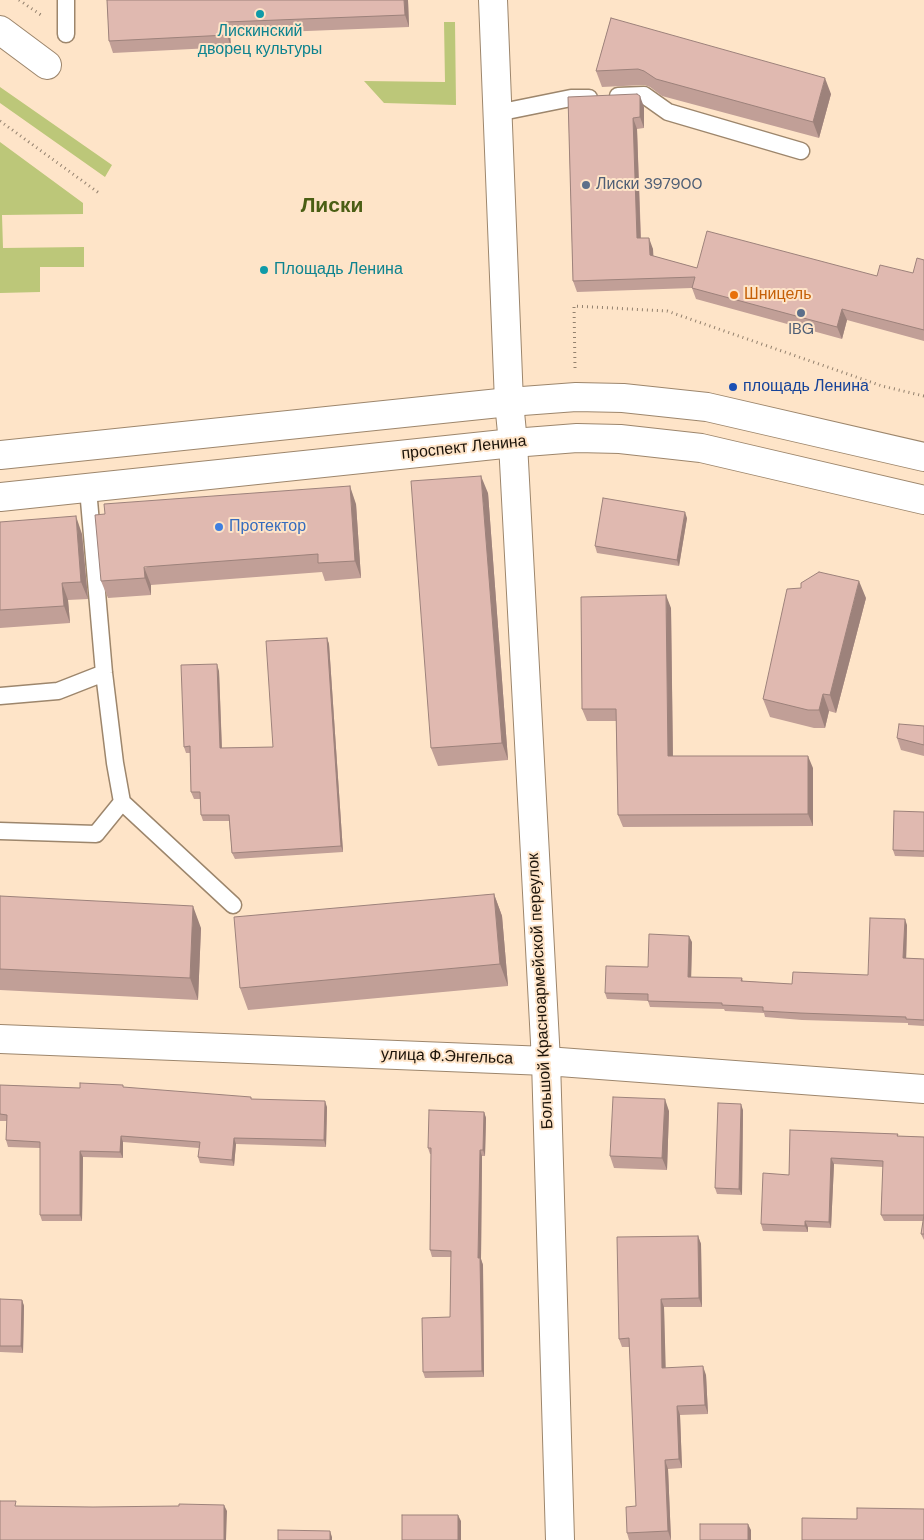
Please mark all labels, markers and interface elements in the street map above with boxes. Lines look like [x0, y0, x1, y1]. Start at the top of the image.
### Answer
marker: Лискинский дворец культуры [254, 8, 266, 20]
place label: Лискинский дворец культуры [198, 22, 322, 60]
place label: Лиски 397900 [596, 175, 702, 195]
marker: Лиски 397900 [580, 179, 592, 191]
district label: Лиски [301, 193, 363, 219]
place label: Площадь Ленина [274, 260, 403, 280]
marker: Площадь Ленина [258, 264, 270, 276]
place label: Шницель [744, 285, 811, 305]
marker: Шницель [728, 289, 740, 301]
marker: IBG [795, 307, 807, 319]
place label: IBG [788, 320, 814, 340]
place label: площадь Ленина [743, 377, 869, 397]
marker: площадь Ленина [727, 381, 739, 393]
street label: проспект Ленина [400, 432, 528, 464]
place label: Протектор [229, 517, 306, 537]
marker: Протектор [213, 521, 225, 533]
street label: Большой Красноармейской переулок [524, 852, 558, 1130]
street label: улица Ф.Энгельса [381, 1045, 513, 1069]

